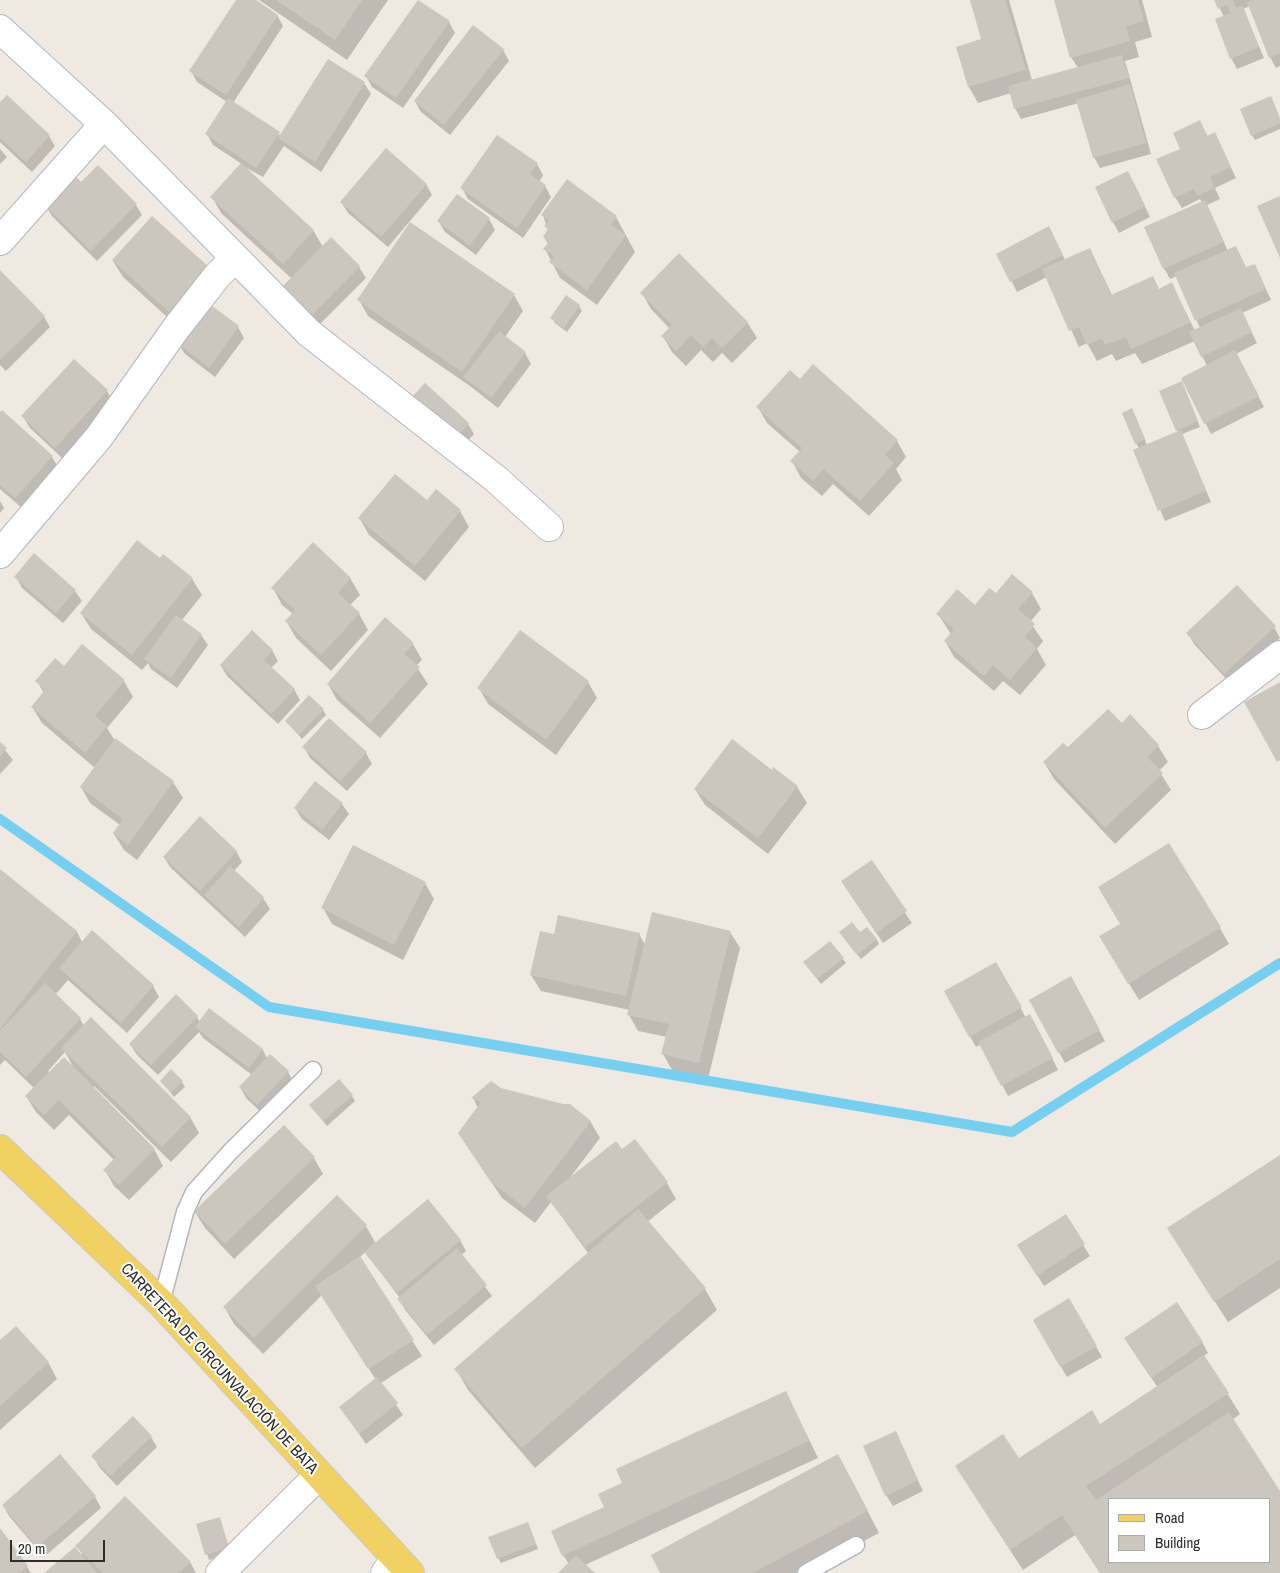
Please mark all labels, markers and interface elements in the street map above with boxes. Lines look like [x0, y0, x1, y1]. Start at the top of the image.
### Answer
street label: CARRETERA DE CIRCUNVALACIÓN DE BATA [116, 1260, 322, 1478]
legend [1108, 1498, 1270, 1563]
text: Road [1155, 1507, 1184, 1528]
scale bar [12, 1530, 108, 1562]
text: Building [1155, 1532, 1200, 1553]
text: 20 m [18, 1538, 45, 1559]

